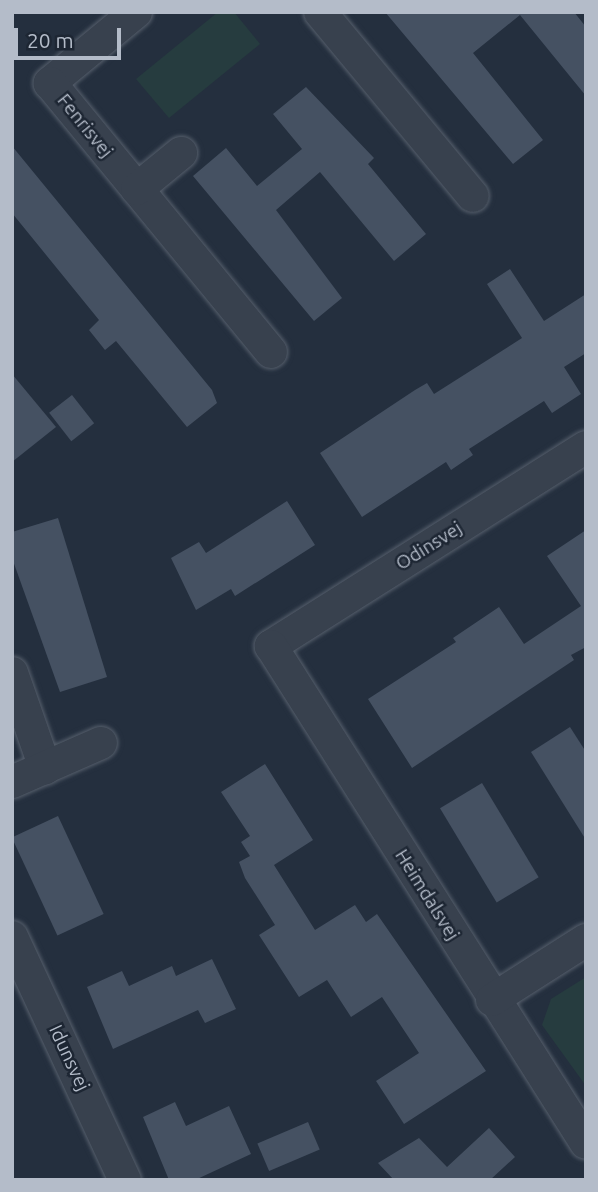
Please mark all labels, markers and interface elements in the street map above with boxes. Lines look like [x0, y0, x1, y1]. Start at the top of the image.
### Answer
scale bar [18, 14, 124, 58]
text: 20 m [27, 28, 74, 52]
street label: Fenrisvej [52, 89, 118, 163]
street label: Odinsvej [392, 517, 466, 575]
street label: Heimdalsvej [390, 845, 464, 945]
street label: Idunsvej [44, 1021, 94, 1095]

